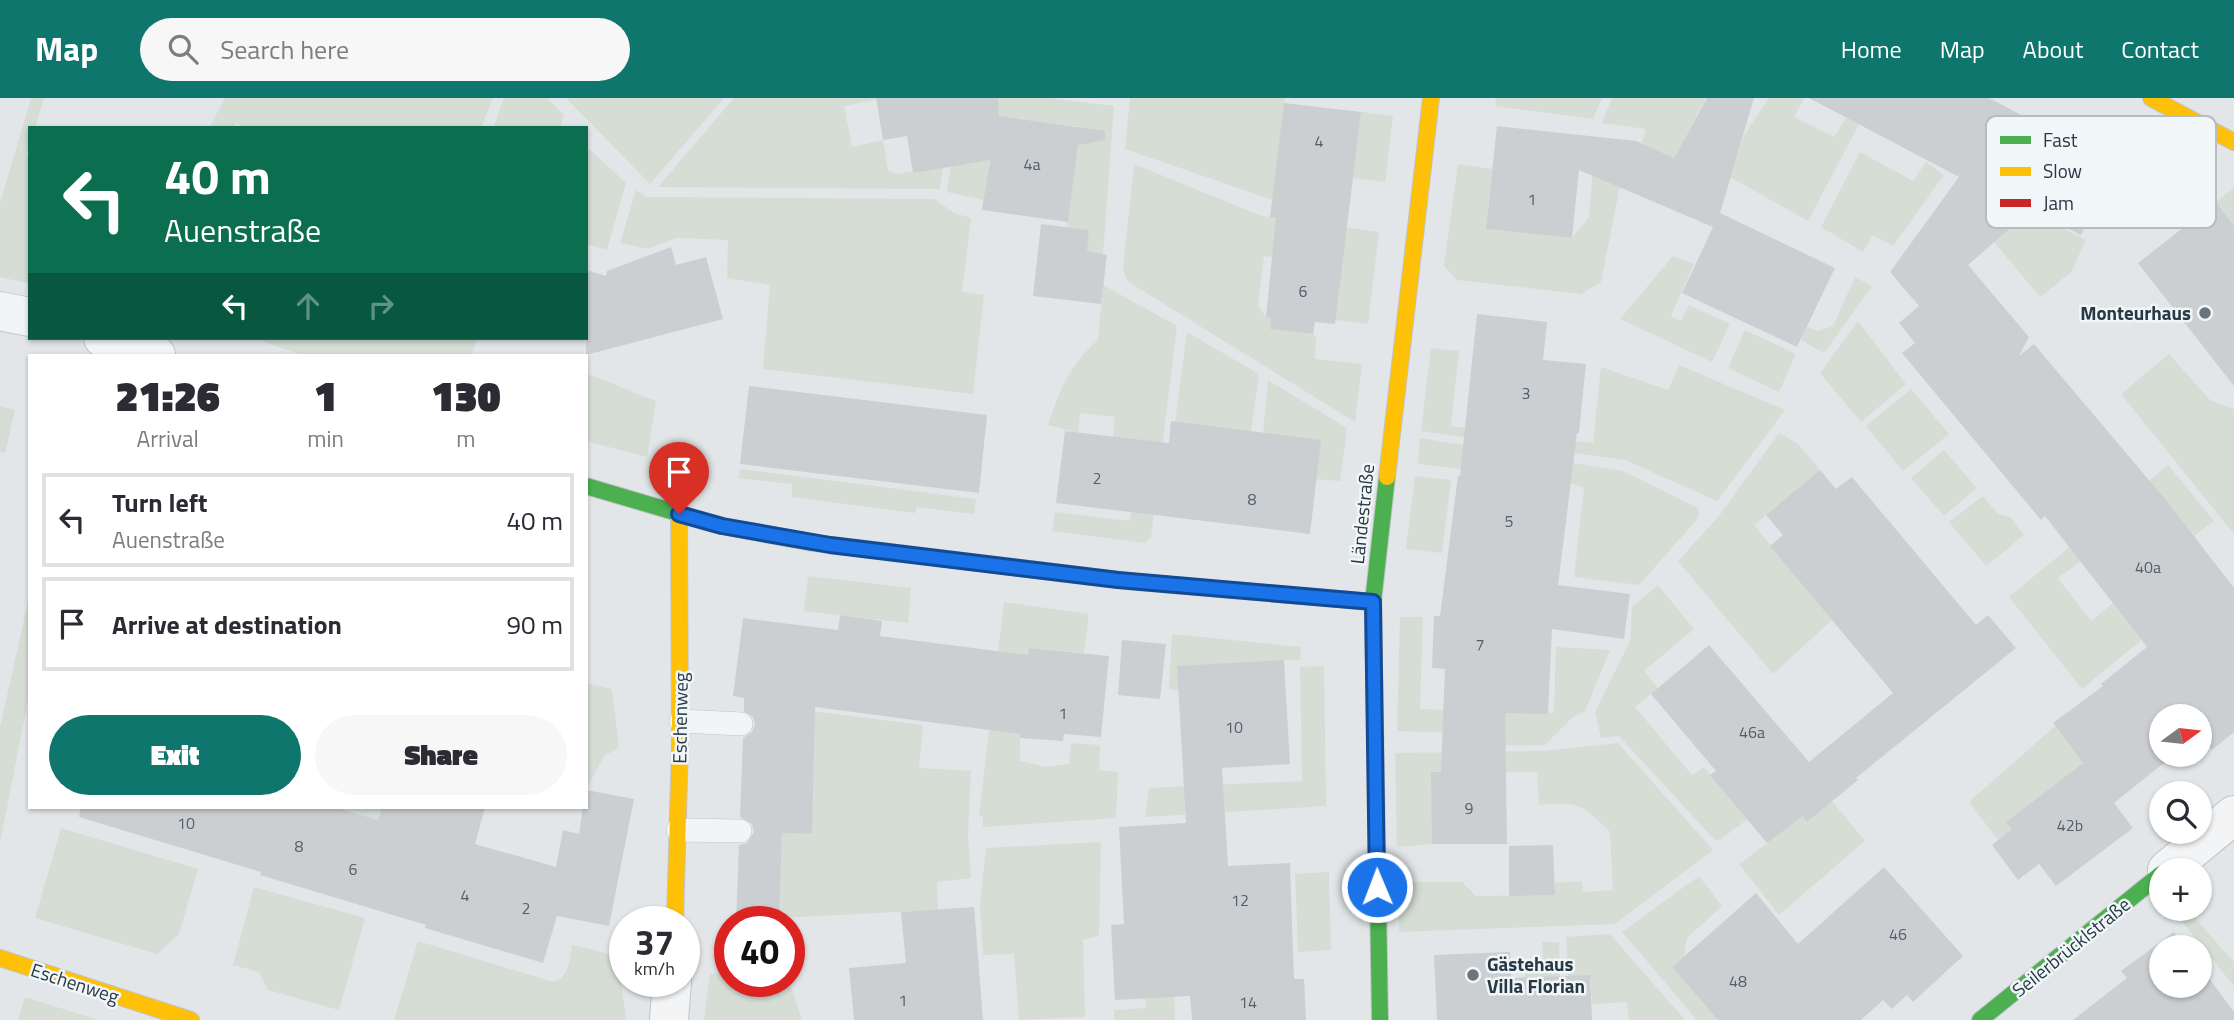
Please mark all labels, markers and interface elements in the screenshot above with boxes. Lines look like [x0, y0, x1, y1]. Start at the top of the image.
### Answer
search box [140, 18, 630, 81]
text: Map [35, 24, 98, 74]
icon: search [164, 30, 202, 68]
text: Search here [220, 30, 349, 69]
text: Home [1841, 31, 1902, 67]
text: Map [1940, 31, 1985, 67]
text: About [2023, 31, 2083, 67]
text: Contact [2121, 31, 2199, 67]
legend [1986, 116, 2216, 228]
text: Fast [2043, 125, 2078, 154]
house number: 4 [1315, 129, 1324, 153]
text: 40 m [164, 138, 271, 213]
house number: 4a [1024, 152, 1040, 176]
icon: left [49, 154, 140, 245]
text: Slow [2043, 156, 2082, 185]
house number: 1 [1528, 187, 1536, 211]
text: Jam [2043, 188, 2074, 217]
text: Auenstraße [164, 206, 321, 254]
house number: 6 [1299, 279, 1308, 303]
icon: left [216, 287, 254, 325]
icon: ahead [289, 287, 327, 325]
icon: right [362, 287, 400, 325]
place label: Monteurhaus [2080, 298, 2191, 327]
marker: Monteurhaus [2197, 305, 2213, 321]
text: 21:26 [115, 363, 220, 427]
text: 1 [314, 363, 337, 427]
text: 130 [431, 363, 501, 427]
house number: 3 [1522, 381, 1530, 405]
text: Arrival [136, 421, 199, 456]
text: min [307, 421, 344, 456]
text: m [456, 421, 476, 456]
pin [649, 442, 709, 514]
icon: arrive [660, 453, 698, 491]
street label: Ländestraße [1342, 462, 1381, 565]
house number: 2 [1093, 466, 1101, 490]
text: Turn left [112, 483, 207, 522]
house number: 8 [1248, 487, 1257, 511]
icon: left [53, 501, 91, 539]
text: 40 m [506, 501, 563, 540]
house number: 5 [1505, 509, 1514, 533]
text: Auenstraße [112, 522, 225, 557]
house number: 40a [2135, 555, 2161, 579]
icon: arrive [53, 605, 91, 643]
text: Arrive at destination [112, 605, 342, 644]
text: 90 m [506, 605, 563, 644]
house number: 7 [1476, 632, 1484, 656]
street label: Eschenweg [664, 672, 695, 764]
house number: 1 [1059, 701, 1067, 725]
north arrow [2149, 704, 2212, 766]
map controls [2149, 704, 2212, 998]
button: Exit [49, 715, 301, 795]
button: Share [315, 715, 567, 795]
house number: 10 [1225, 715, 1243, 739]
house number: 46a [1739, 720, 1765, 744]
button: search [2149, 781, 2212, 844]
house number: 9 [1465, 796, 1474, 820]
house number: 10 [177, 811, 195, 835]
house number: 42b [2057, 813, 2083, 837]
house number: 8 [295, 834, 304, 858]
position arrow [1340, 850, 1414, 924]
house number: 6 [349, 857, 358, 881]
button: + [2149, 858, 2212, 921]
house number: 4 [461, 883, 470, 907]
house number: 12 [1231, 888, 1249, 912]
street label: Seilerbrücklstraße [2005, 890, 2136, 1004]
house number: 2 [522, 896, 530, 920]
speed limit sign: 40 [714, 906, 805, 997]
text: 37 [635, 915, 674, 969]
house number: 46 [1889, 922, 1907, 946]
button: − [2149, 935, 2212, 998]
place label: Gästehaus Villa Florian [1487, 949, 1585, 1000]
street label: Eschenweg [27, 955, 123, 1010]
text: km/h [634, 955, 675, 982]
marker: Gästehaus Villa Florian [1465, 967, 1481, 983]
house number: 48 [1729, 969, 1747, 993]
house number: 1 [899, 988, 907, 1012]
house number: 14 [1239, 990, 1257, 1014]

